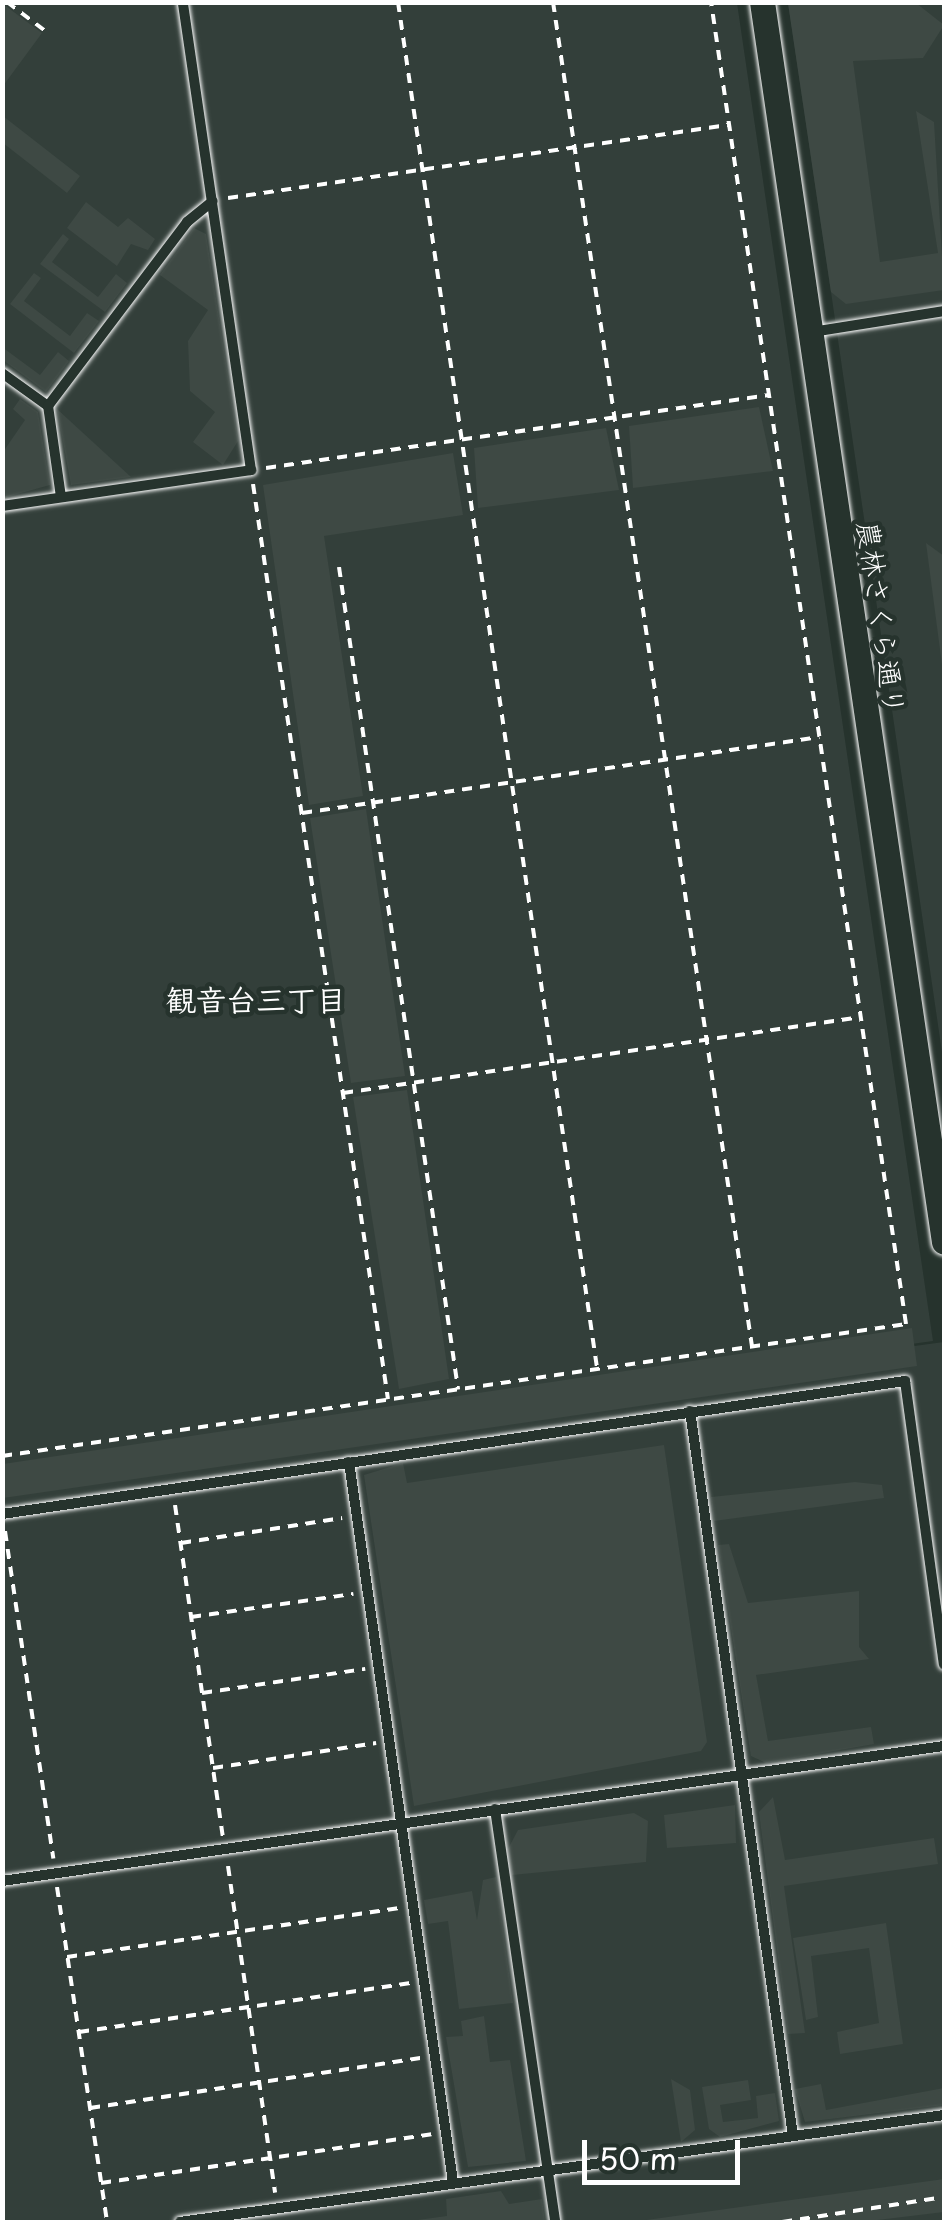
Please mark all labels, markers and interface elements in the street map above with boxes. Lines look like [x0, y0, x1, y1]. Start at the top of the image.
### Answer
street label: 農林さくら通り [852, 519, 912, 717]
district label: 観音台三丁目 [166, 981, 346, 1017]
scale bar [587, 2120, 744, 2182]
text: 50 m [599, 2135, 677, 2180]

